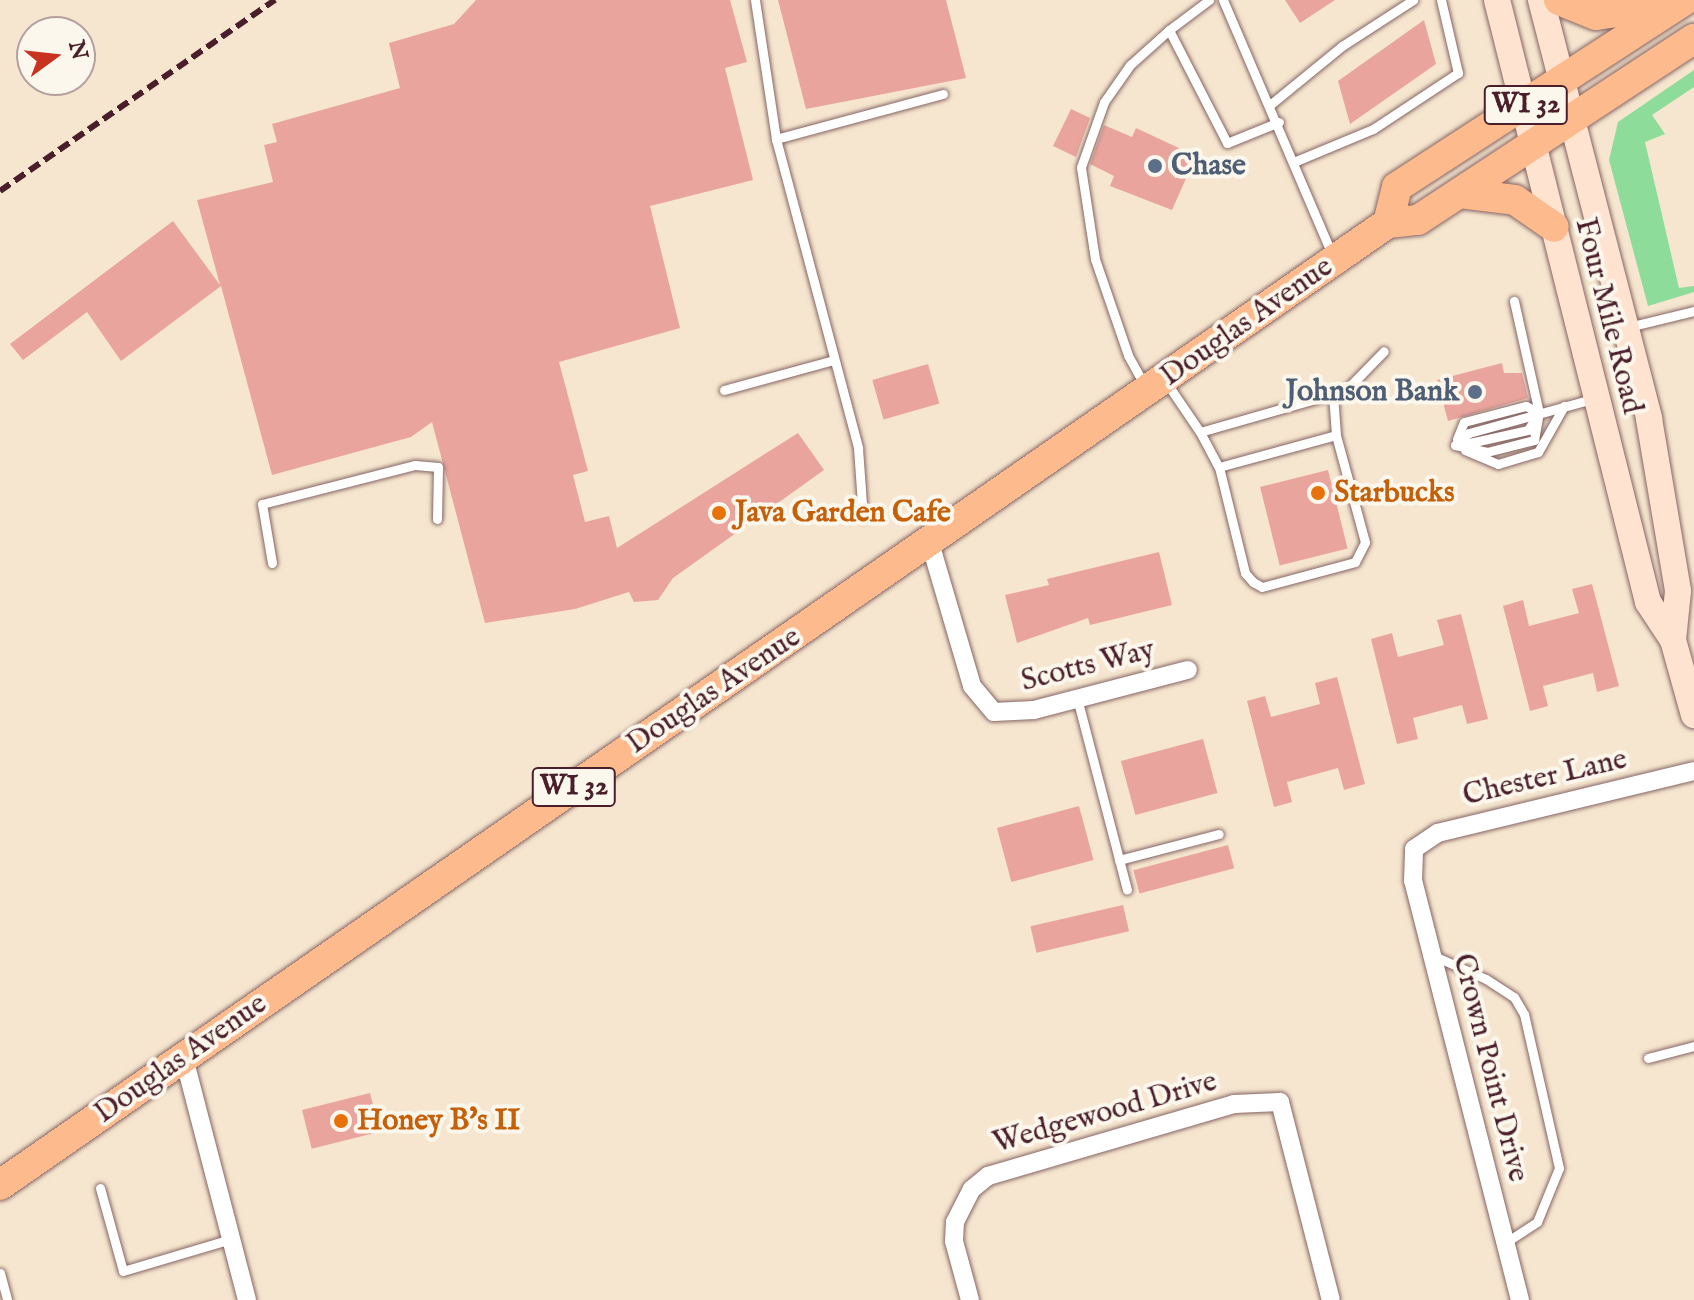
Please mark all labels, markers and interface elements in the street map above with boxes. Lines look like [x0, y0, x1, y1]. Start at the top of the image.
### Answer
north arrow [16, 16, 96, 96]
text: N [61, 37, 93, 63]
road number: WI 32 [1482, 81, 1570, 129]
place label: Chase [1171, 148, 1246, 184]
marker: Chase [1146, 157, 1164, 175]
street label: Four Mile Road [1566, 214, 1650, 418]
street label: Douglas Avenue [1154, 249, 1340, 395]
place label: Johnson Bank [1286, 374, 1459, 410]
marker: Johnson Bank [1466, 383, 1484, 401]
place label: Starbucks [1334, 475, 1455, 511]
marker: Starbucks [1309, 484, 1327, 502]
place label: Java Garden Cafe [735, 495, 951, 531]
marker: Java Garden Cafe [710, 504, 728, 522]
street label: Douglas Avenue [620, 620, 808, 762]
street label: Scotts Way [1018, 632, 1158, 700]
street label: Chester Lane [1459, 742, 1631, 814]
road number: WI 32 [530, 763, 618, 811]
street label: Crown Point Drive [1444, 950, 1536, 1186]
street label: Douglas Avenue [88, 986, 274, 1132]
street label: Wedgewood Drive [989, 1064, 1221, 1162]
place label: Honey B's II [357, 1103, 520, 1139]
marker: Honey B's II [332, 1112, 350, 1130]

